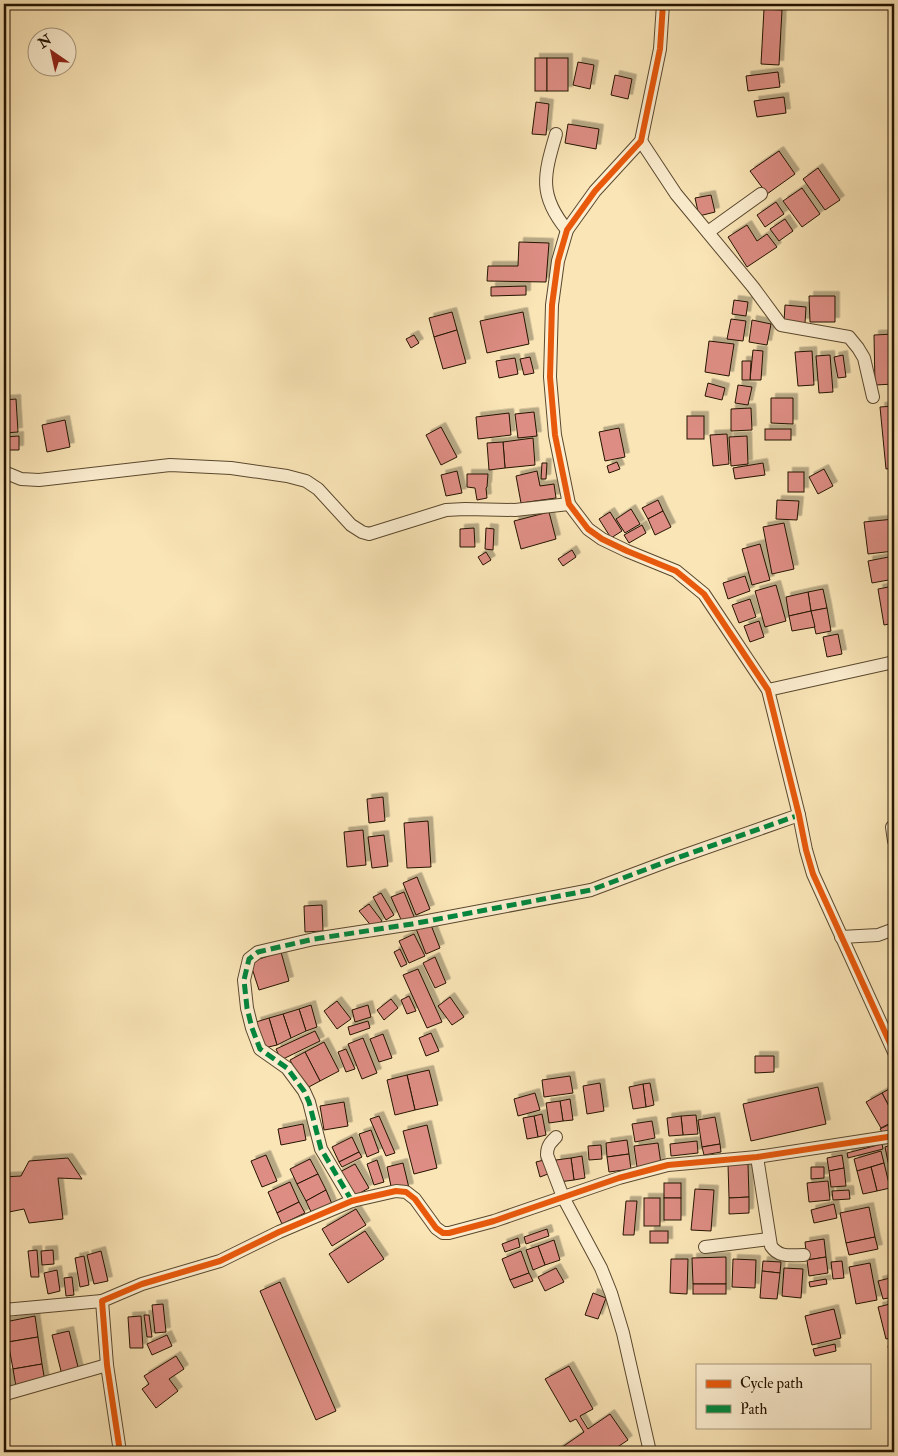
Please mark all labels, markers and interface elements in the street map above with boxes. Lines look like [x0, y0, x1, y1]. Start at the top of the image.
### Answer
north arrow [28, 28, 78, 78]
text: N [34, 31, 55, 53]
legend [696, 1364, 870, 1428]
text: Cycle path [740, 1374, 803, 1394]
text: Path [740, 1400, 767, 1419]

